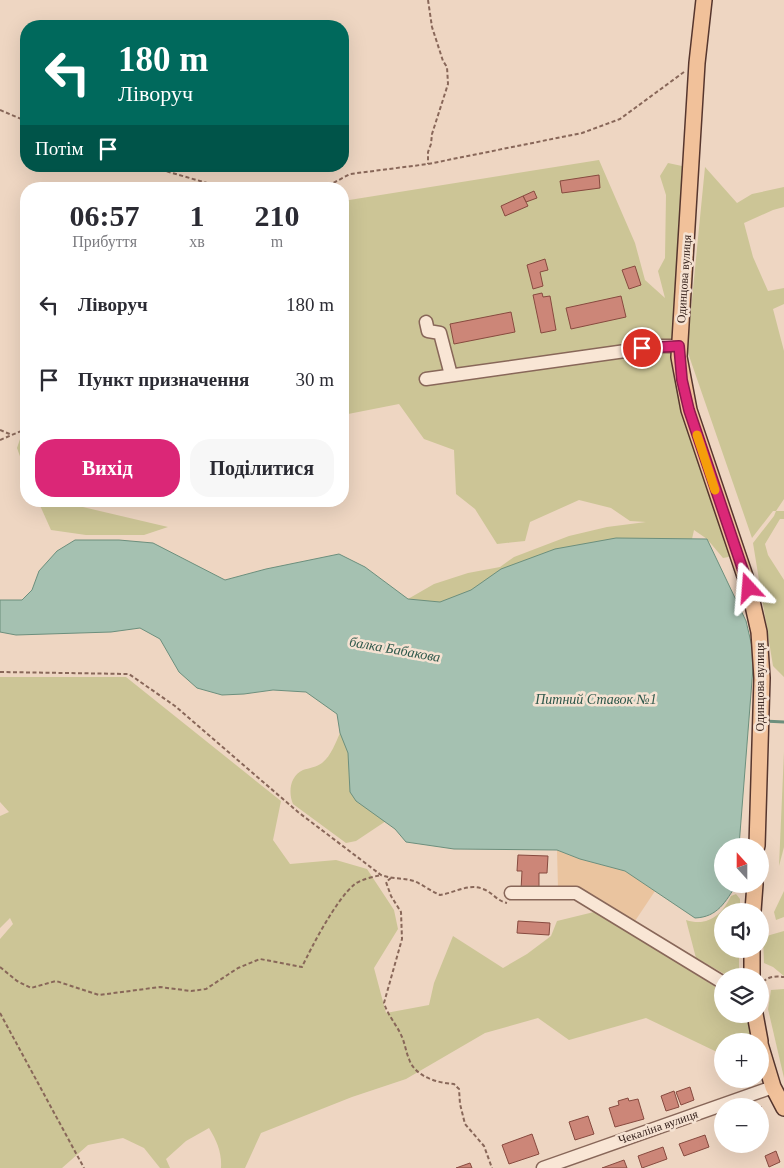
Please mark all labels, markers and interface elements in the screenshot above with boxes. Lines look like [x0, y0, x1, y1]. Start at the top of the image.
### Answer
icon: left [35, 40, 100, 105]
text: 180 m [118, 40, 208, 79]
text: Ліворуч [118, 81, 193, 106]
icon: arrive [94, 135, 122, 163]
text: Потім [35, 138, 84, 159]
text: 06:57 [70, 199, 140, 232]
text: 1 [190, 199, 205, 232]
text: 210 [254, 199, 299, 232]
text: Прибуття [72, 233, 137, 250]
text: хв [189, 233, 205, 250]
text: m [271, 233, 283, 250]
street label: Одинцова вулиця [674, 234, 694, 324]
icon: left [35, 291, 63, 319]
text: Ліворуч [78, 294, 148, 315]
text: 180 m [286, 294, 334, 315]
pin [621, 327, 663, 369]
icon: arrive [628, 334, 656, 362]
icon: arrive [35, 366, 63, 394]
text: Пункт призначення [78, 369, 249, 390]
text: 30 m [295, 369, 334, 390]
button: Вихід [35, 439, 180, 497]
button: Поділитися [190, 439, 334, 497]
position arrow [722, 561, 774, 613]
water label: балка Бабакова [348, 634, 442, 665]
street label: Одинцова вулиця [753, 642, 767, 731]
water label: Питний Ставок №1 [534, 692, 657, 707]
north arrow [714, 838, 769, 892]
map controls [714, 838, 769, 1153]
button: sound [714, 903, 769, 958]
button: layers [714, 968, 769, 1023]
button: + [714, 1033, 769, 1088]
button: − [714, 1098, 769, 1153]
street label: Чекаліна вулиця [616, 1107, 700, 1147]

